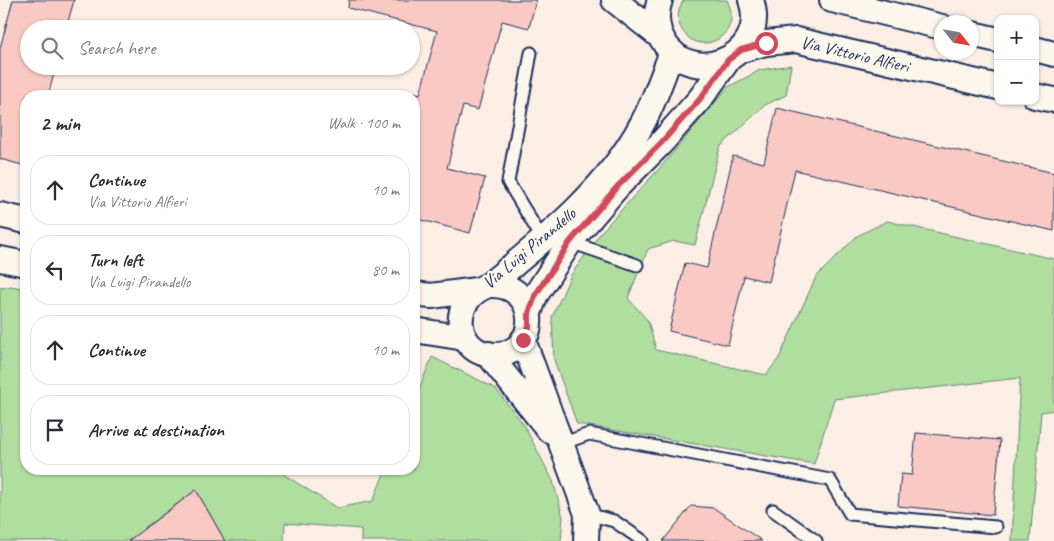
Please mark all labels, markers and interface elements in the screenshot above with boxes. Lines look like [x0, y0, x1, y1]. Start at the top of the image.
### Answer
north arrow [934, 15, 979, 60]
map controls [994, 15, 1039, 105]
button: + [994, 15, 1039, 60]
search box [20, 20, 420, 75]
street label: Via Vittorio Alfieri [799, 31, 914, 78]
route start [755, 32, 778, 55]
icon: search [38, 34, 66, 62]
text: Search here [78, 36, 155, 60]
button: − [994, 60, 1039, 105]
text: 2 min [40, 110, 80, 136]
text: Walk · 100 m [328, 113, 400, 133]
text: Continue [88, 168, 145, 192]
icon: ahead [41, 176, 69, 204]
text: 10 m [372, 180, 399, 200]
text: Via Vittorio Alfieri [88, 192, 187, 212]
street label: Via Luigi Pirandello [478, 201, 581, 293]
text: Turn left [88, 248, 143, 272]
icon: left [41, 256, 69, 284]
text: 80 m [372, 260, 399, 280]
text: Via Luigi Pirandello [88, 272, 190, 292]
route end [512, 329, 535, 352]
icon: ahead [41, 336, 69, 364]
text: Continue [88, 338, 145, 362]
text: 10 m [372, 340, 399, 360]
icon: arrive [41, 416, 69, 444]
text: Arrive at destination [88, 418, 224, 442]

